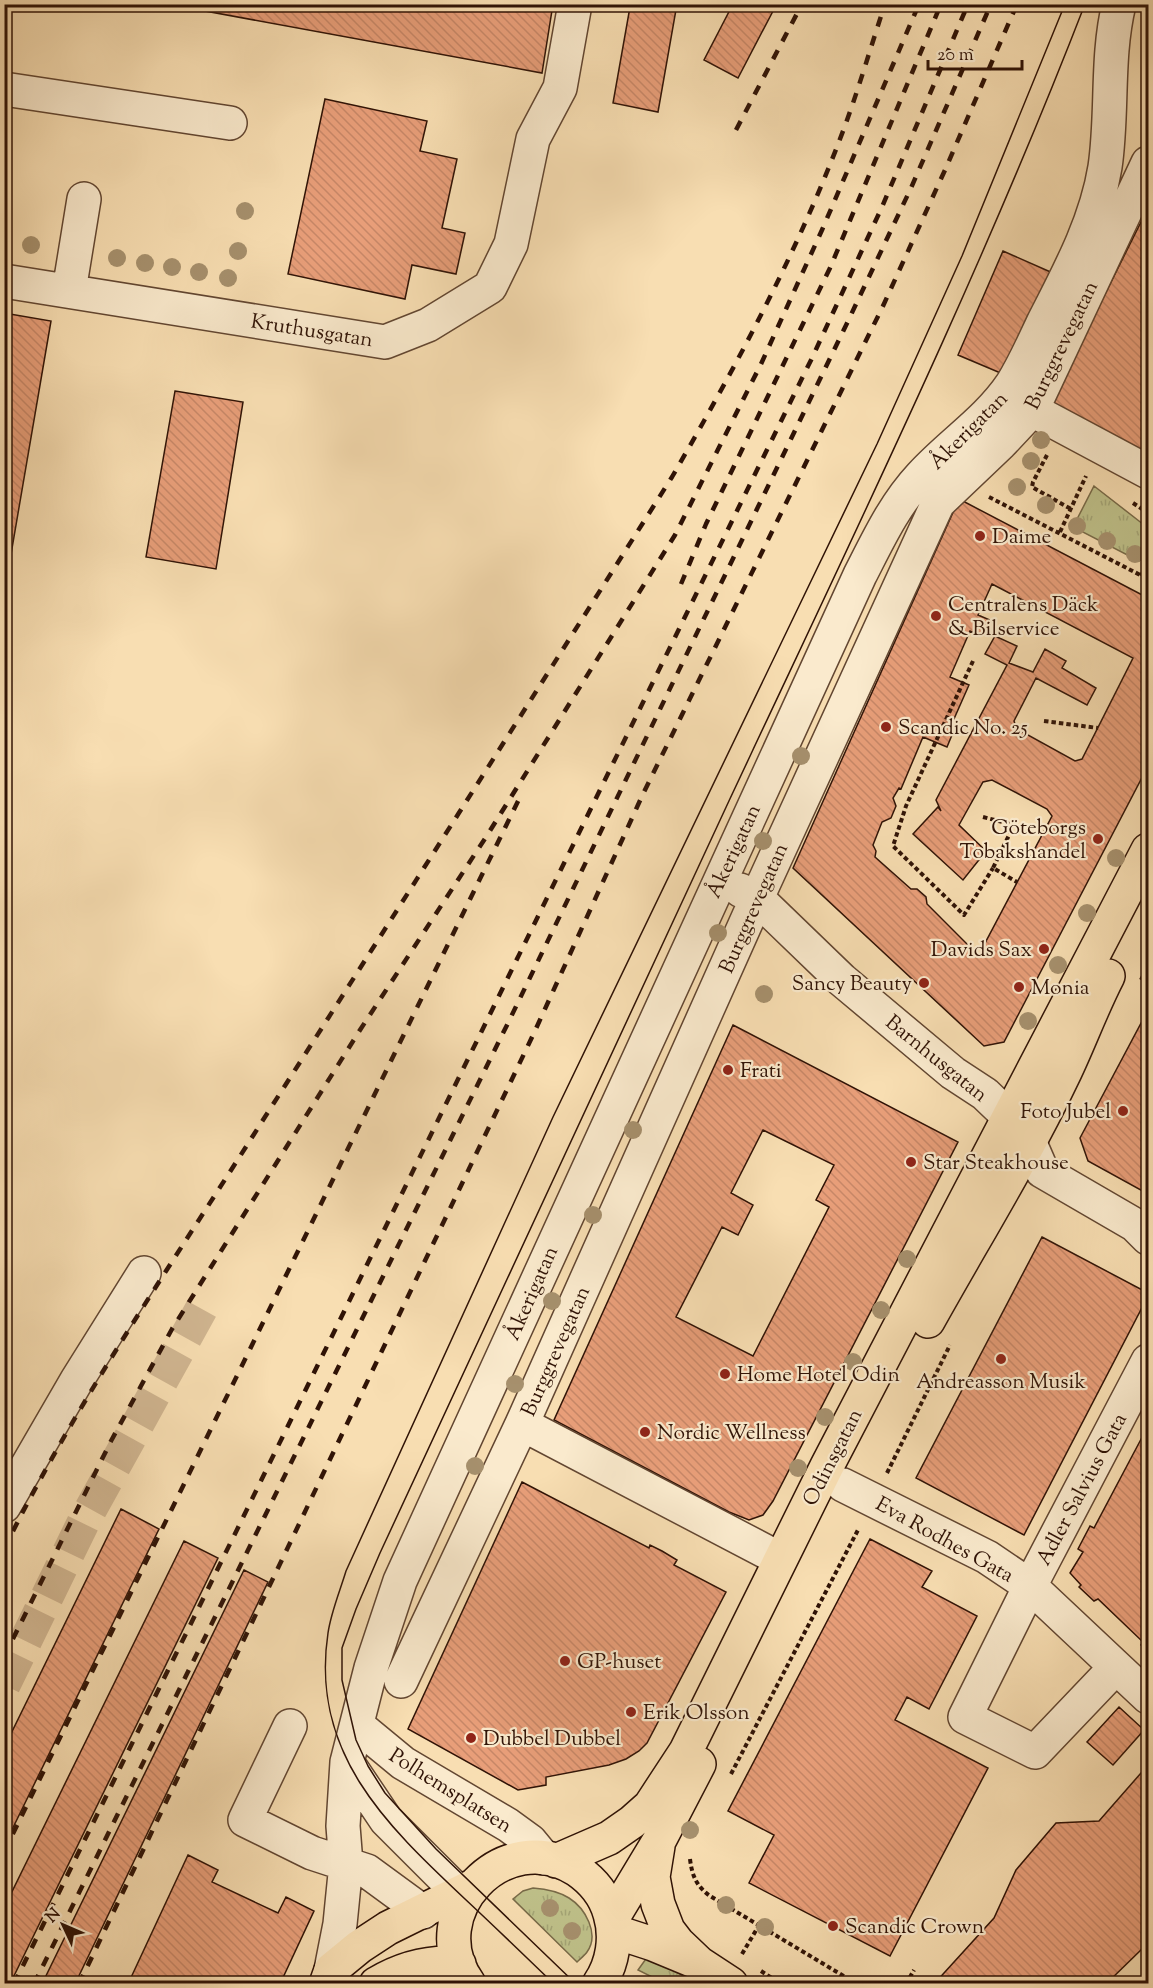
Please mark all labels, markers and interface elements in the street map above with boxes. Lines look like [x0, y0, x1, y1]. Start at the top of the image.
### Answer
scale bar [928, 33, 1022, 71]
text: 20 m [937, 43, 974, 69]
street label: Burggrevegatan [1019, 276, 1107, 415]
street label: Kruthusgatan [248, 308, 375, 356]
street label: Åkerigatan [923, 385, 1016, 478]
place label: Daime [992, 523, 1051, 553]
marker: Daime [973, 529, 987, 543]
place label: Centralens Däck & Bilservice [948, 591, 1099, 645]
marker: Centralens Däck & Bilservice [929, 609, 943, 623]
place label: Scandic No. 25 [898, 714, 1028, 744]
marker: Scandic No. 25 [879, 720, 893, 734]
street label: Åkerigatan [700, 800, 770, 904]
place label: Göteborgs Tobakshandel [960, 814, 1086, 868]
marker: Göteborgs Tobakshandel [1091, 832, 1105, 846]
street label: Burggrevegatan [713, 839, 797, 979]
place label: Davids Sax [931, 936, 1032, 966]
marker: Davids Sax [1037, 942, 1051, 956]
place label: Sancy Beauty [792, 970, 913, 1000]
place label: Monia [1031, 974, 1090, 1004]
marker: Sancy Beauty [917, 976, 931, 990]
marker: Monia [1012, 980, 1026, 994]
street label: Barnhusgatan [878, 1009, 994, 1110]
place label: Frati [740, 1057, 782, 1087]
marker: Frati [721, 1063, 735, 1077]
place label: Foto Jubel [1020, 1098, 1111, 1128]
marker: Foto Jubel [1116, 1104, 1130, 1118]
place label: Star Steakhouse [923, 1149, 1069, 1179]
marker: Star Steakhouse [904, 1155, 918, 1169]
street label: Åkerigatan [499, 1242, 567, 1346]
street label: Burggrevegatan [515, 1282, 599, 1422]
marker: Andreasson Musik [994, 1352, 1008, 1366]
place label: Home Hotel Odin [737, 1361, 900, 1391]
marker: Home Hotel Odin [718, 1367, 732, 1381]
place label: Andreasson Musik [916, 1368, 1086, 1398]
street label: Odinsgatan [796, 1404, 871, 1512]
street label: Adler Salvius Gata [1030, 1408, 1136, 1571]
place label: Nordic Wellness [657, 1419, 806, 1449]
marker: Nordic Wellness [638, 1425, 652, 1439]
street label: Eva Rodhes Gata [870, 1490, 1019, 1591]
place label: GP-huset [577, 1648, 661, 1678]
marker: GP-huset [558, 1654, 572, 1668]
place label: Erik Olsson [643, 1699, 750, 1729]
marker: Erik Olsson [624, 1705, 638, 1719]
place label: Dubbel Dubbel [483, 1725, 621, 1755]
marker: Dubbel Dubbel [464, 1731, 478, 1745]
street label: Polhemsplatsen [383, 1742, 517, 1842]
north arrow [33, 1895, 93, 1955]
text: N [41, 1904, 67, 1929]
place label: Scandic Crown [845, 1913, 984, 1943]
marker: Scandic Crown [826, 1919, 840, 1933]

